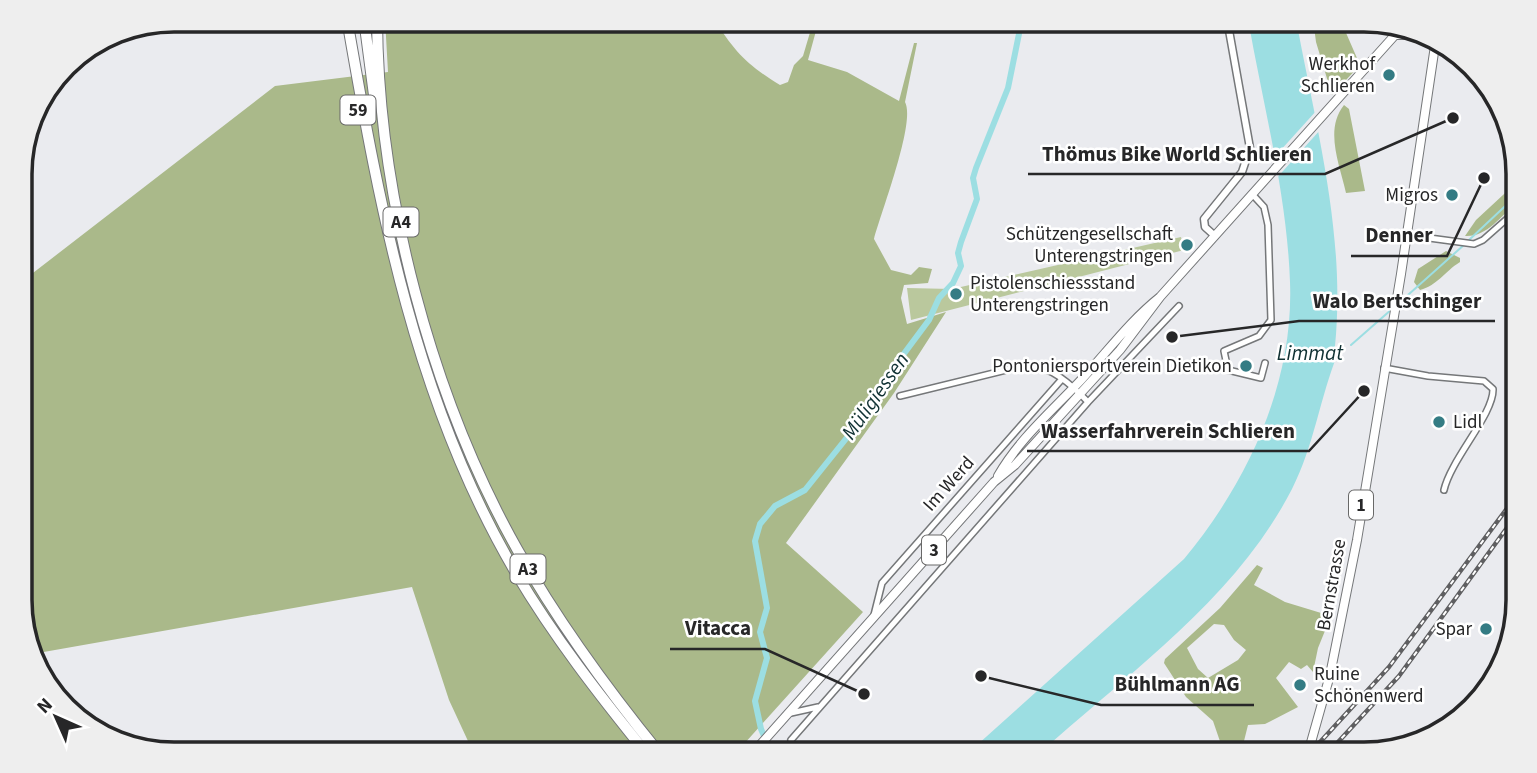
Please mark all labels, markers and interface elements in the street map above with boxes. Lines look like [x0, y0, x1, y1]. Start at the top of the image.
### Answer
place label: Werkhof Schlieren [1301, 51, 1376, 100]
marker: Werkhof Schlieren [1381, 67, 1397, 83]
road number: 59 [340, 96, 376, 124]
callout: Thömus Bike World Schlieren [1028, 132, 1325, 174]
text: Thömus Bike World Schlieren [1042, 139, 1312, 169]
place label: Migros [1385, 182, 1438, 209]
marker: Migros [1444, 187, 1460, 203]
road number: A4 [384, 208, 418, 236]
callout: Denner [1351, 214, 1447, 256]
text: Denner [1365, 220, 1433, 250]
place label: Schützengesellschaft Unterengstringen [1006, 221, 1174, 270]
marker: Schützengesellschaft Unterengstringen [1179, 237, 1195, 253]
place label: Pistolenschiessstand Unterengstringen [970, 270, 1135, 319]
callout: Walo Bertschinger [1299, 279, 1495, 321]
marker: Pistolenschiessstand Unterengstringen [948, 286, 964, 302]
text: Walo Bertschinger [1313, 286, 1482, 316]
water label: Limmat [1277, 338, 1344, 368]
water label: Müligiessen [834, 346, 916, 446]
place label: Pontoniersportverein Dietikon [992, 353, 1232, 380]
marker: Pontoniersportverein Dietikon [1238, 358, 1254, 374]
callout: Wasserfahrverein Schlieren [1027, 409, 1309, 451]
place label: Lidl [1453, 409, 1482, 436]
marker: Lidl [1431, 414, 1447, 430]
text: Wasserfahrverein Schlieren [1041, 416, 1295, 446]
street label: Im Werd [917, 450, 981, 518]
road number: 1 [1349, 490, 1373, 520]
road number: 3 [922, 536, 946, 564]
street label: Bernstrasse [1311, 537, 1353, 633]
road number: A3 [510, 554, 546, 584]
callout: Vitacca [670, 607, 765, 649]
text: Vitacca [684, 613, 751, 643]
place label: Spar [1435, 616, 1472, 643]
marker: Spar [1478, 621, 1494, 637]
place label: Ruine Schönenwerd [1314, 661, 1424, 710]
callout: Bühlmann AG [1101, 663, 1254, 705]
text: Bühlmann AG [1114, 669, 1240, 699]
marker: Ruine Schönenwerd [1292, 677, 1308, 693]
north arrow [21, 682, 91, 752]
text: N [31, 692, 59, 720]

